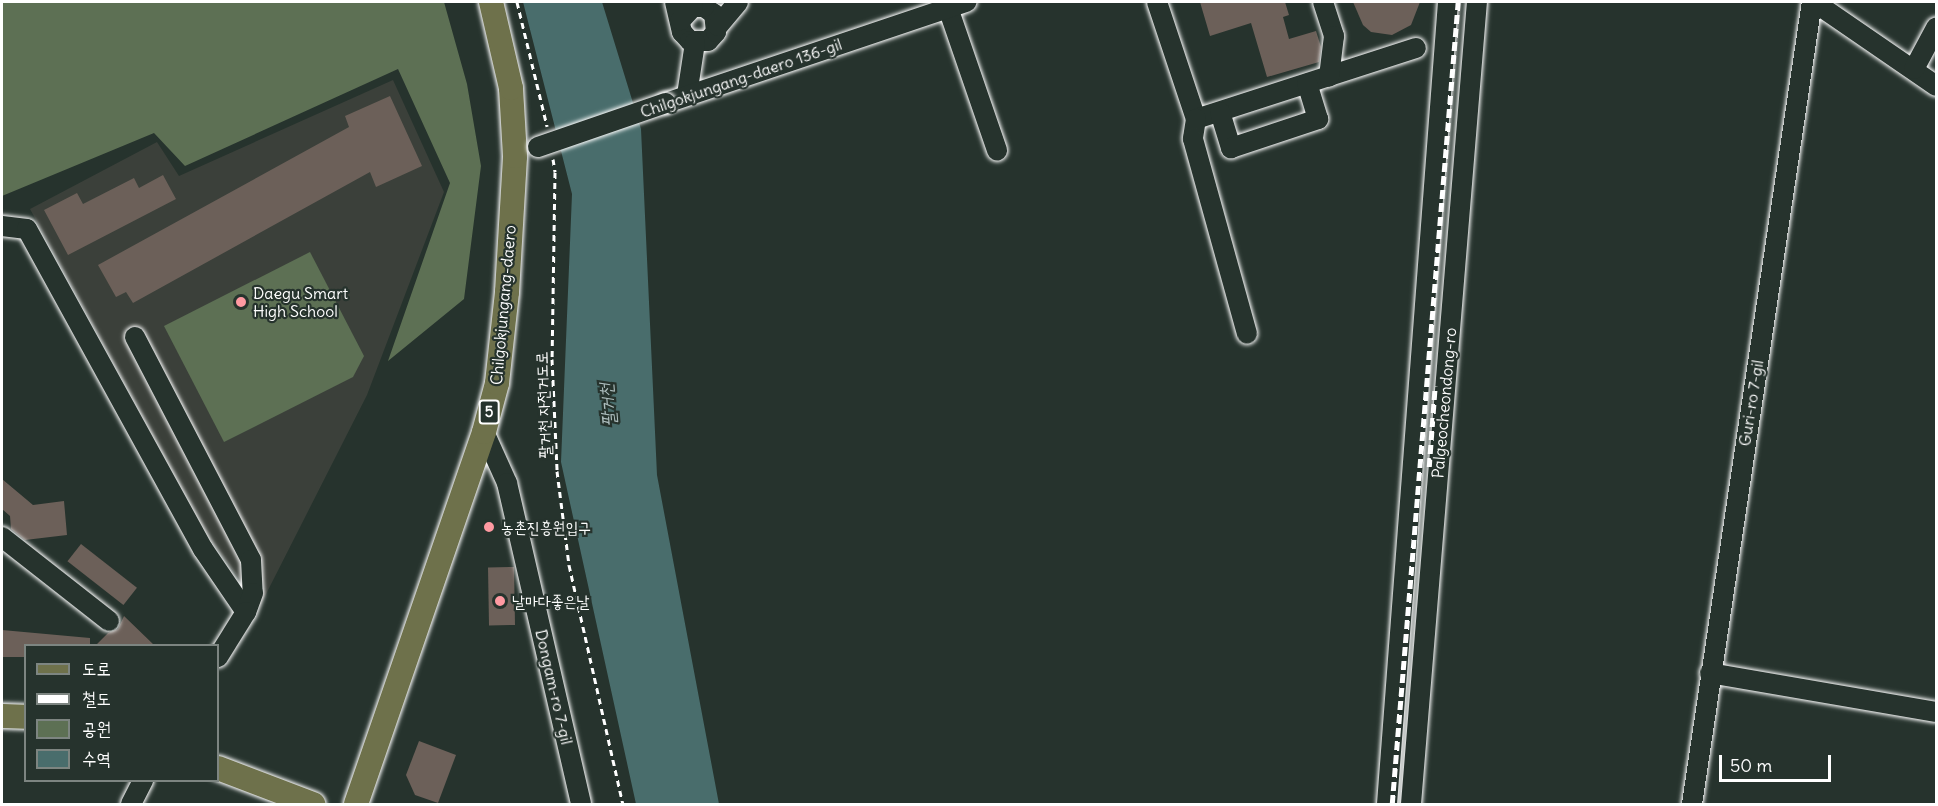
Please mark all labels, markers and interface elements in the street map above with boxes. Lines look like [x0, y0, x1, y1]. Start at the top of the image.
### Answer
street label: Chilgokjungang-daero 136-gil [638, 34, 844, 122]
street label: Chilgokjungang-daero [486, 224, 520, 386]
place label: Daegu Smart High School [253, 283, 348, 321]
marker: Daegu Smart High School [234, 295, 248, 309]
street label: Palgeocheondong-ro [1428, 327, 1460, 479]
street label: 팔거천 자전거도로 [532, 351, 554, 459]
street label: Guri-ro 7-gil [1735, 358, 1767, 448]
water label: 팔거천 [595, 382, 621, 428]
road number: 5 [478, 400, 500, 424]
place label: 농촌진흥원입구 [501, 517, 591, 537]
marker: 농촌진흥원입구 [482, 520, 496, 534]
place label: 날마다좋은날 [512, 591, 589, 611]
marker: 날마다좋은날 [493, 594, 507, 608]
street label: Dongam-ro 7-gil [531, 628, 577, 746]
legend [24, 644, 219, 782]
text: 도로 [82, 657, 111, 680]
text: 철도 [82, 687, 111, 710]
text: 공원 [82, 717, 111, 740]
scale bar [1722, 743, 1834, 781]
text: 수역 [82, 747, 111, 770]
text: 50 m [1730, 754, 1772, 777]

